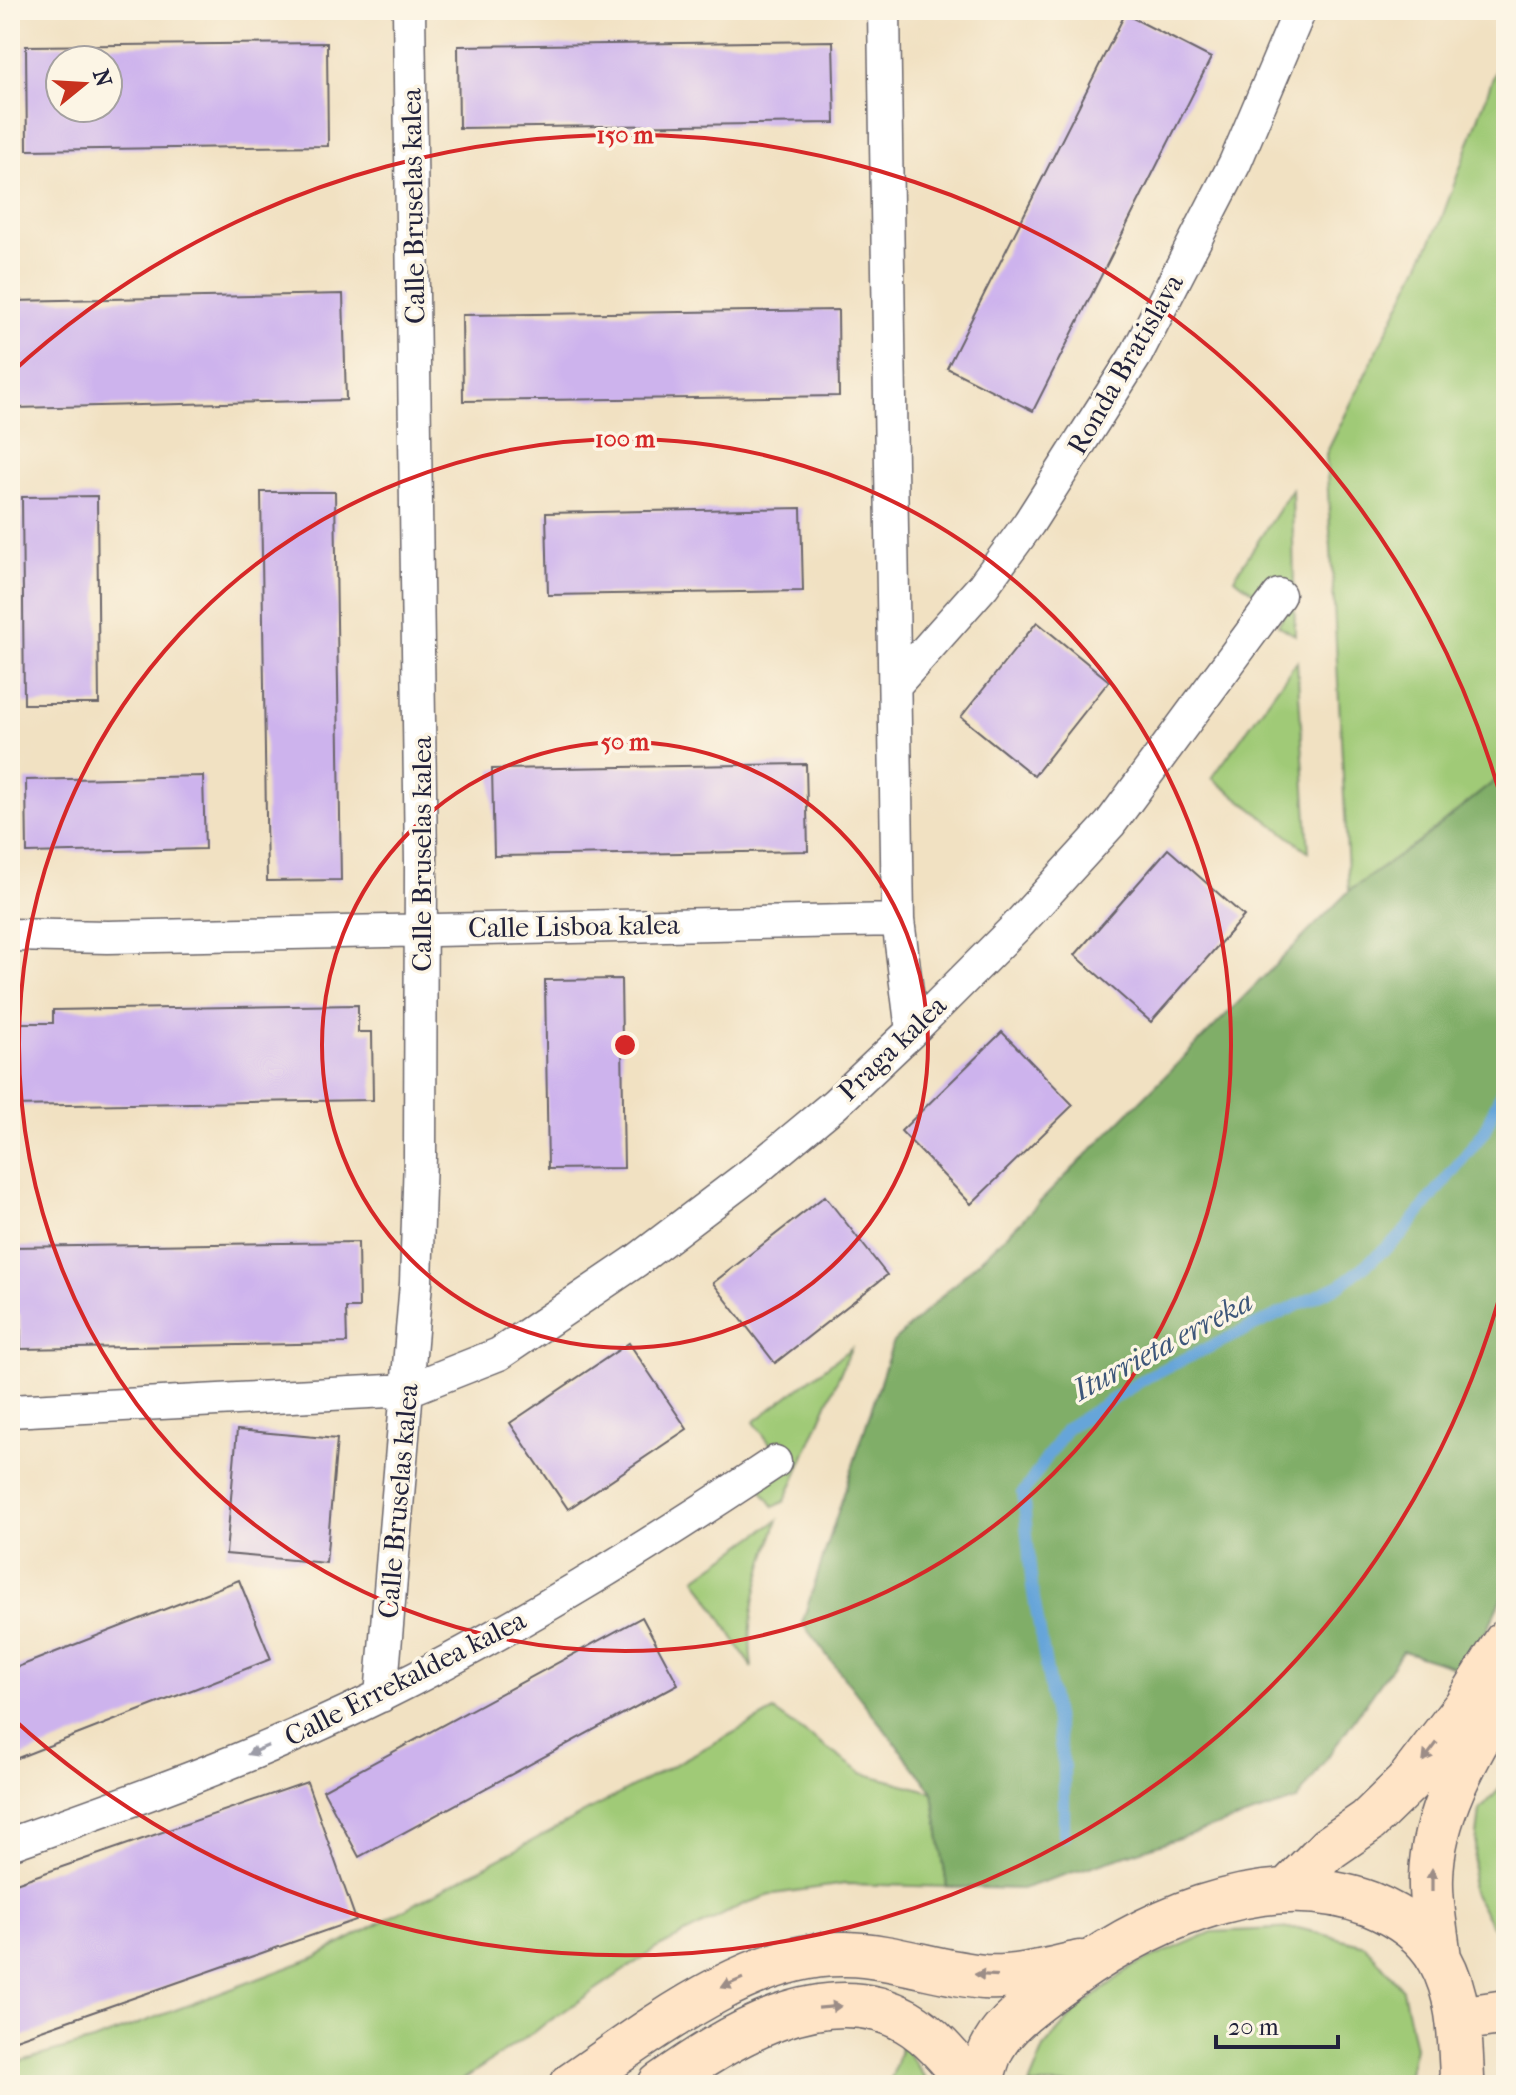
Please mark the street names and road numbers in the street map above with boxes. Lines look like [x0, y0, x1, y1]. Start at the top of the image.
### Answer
street label: Calle Bruselas kalea [394, 87, 432, 324]
street label: Ronda Bratislava [1060, 267, 1190, 460]
street label: Calle Bruselas kalea [405, 735, 438, 972]
street label: Calle Lisboa kalea [468, 908, 681, 944]
street label: Praga kalea [831, 988, 954, 1108]
street label: Calle Bruselas kalea [371, 1381, 425, 1620]
street label: Calle Errekaldea kalea [279, 1602, 532, 1753]

